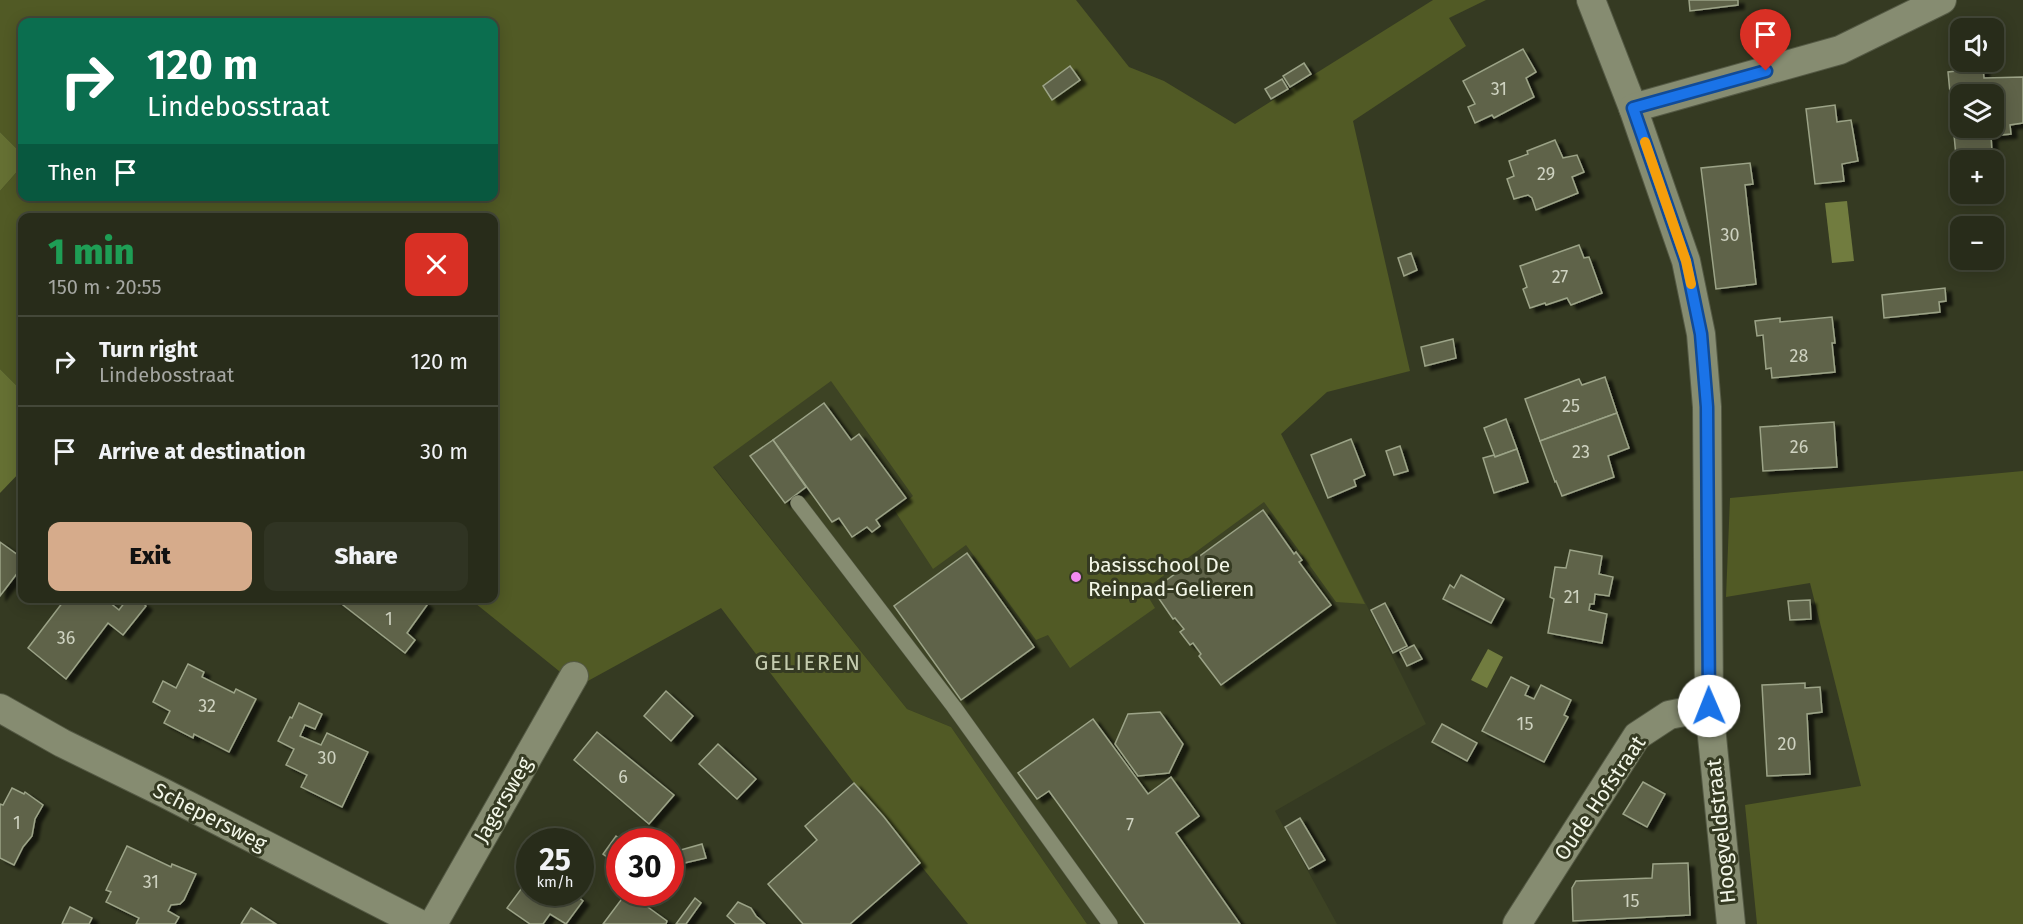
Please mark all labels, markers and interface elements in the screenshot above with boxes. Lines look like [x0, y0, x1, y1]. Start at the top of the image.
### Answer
pin [1740, 9, 1791, 71]
icon: arrive [1749, 18, 1782, 51]
map controls [1950, 18, 2004, 270]
button: sound [1950, 18, 2004, 72]
text: 120 m [147, 40, 258, 90]
icon: right [48, 42, 126, 120]
house number: 31 [1491, 78, 1507, 100]
button: layers [1950, 84, 2004, 138]
text: Lindebosstraat [147, 91, 330, 123]
button: + [1950, 150, 2004, 204]
icon: arrive [109, 156, 142, 189]
text: Then [48, 159, 97, 186]
house number: 29 [1537, 163, 1555, 185]
button: − [1950, 216, 2004, 270]
house number: 30 [1720, 224, 1740, 246]
text: 1 min [48, 230, 134, 274]
button: close [405, 233, 468, 296]
house number: 27 [1552, 266, 1568, 288]
text: 150 m · 20:55 [48, 275, 162, 299]
text: Turn right [99, 336, 198, 363]
icon: right [48, 345, 81, 378]
house number: 28 [1790, 345, 1808, 367]
text: 120 m [411, 348, 468, 375]
text: Lindebosstraat [99, 363, 234, 387]
house number: 25 [1562, 395, 1580, 417]
icon: arrive [48, 435, 81, 468]
house number: 26 [1790, 436, 1808, 458]
text: Arrive at destination [99, 438, 306, 465]
text: 30 m [420, 438, 468, 465]
house number: 23 [1572, 441, 1590, 463]
button: Exit [48, 522, 252, 591]
button: Share [264, 522, 468, 591]
place label: basisschool De Reinpad-Gelieren [1088, 552, 1254, 602]
marker: basisschool De Reinpad-Gelieren [1069, 570, 1083, 584]
house number: 21 [1564, 586, 1580, 608]
house number: 1 [385, 608, 393, 630]
house number: 36 [57, 627, 75, 649]
district label: GELIEREN [755, 649, 861, 676]
position arrow [1677, 674, 1741, 738]
house number: 32 [198, 695, 216, 717]
house number: 15 [1517, 713, 1533, 735]
street label: Oude Hofstraat [1549, 730, 1652, 865]
house number: 20 [1778, 733, 1796, 755]
house number: 30 [317, 747, 337, 769]
street label: Jagersweg [468, 753, 538, 847]
street label: Hoogveldstraat [1700, 757, 1742, 905]
house number: 6 [618, 766, 628, 788]
street label: Schepersweg [149, 777, 271, 857]
house number: 1 [13, 812, 21, 834]
house number: 7 [1126, 814, 1134, 836]
speed limit sign: 30 [606, 828, 684, 906]
text: 25 [539, 842, 571, 878]
house number: 31 [143, 871, 159, 893]
text: km/h [536, 873, 574, 891]
house number: 15 [1623, 890, 1639, 912]

